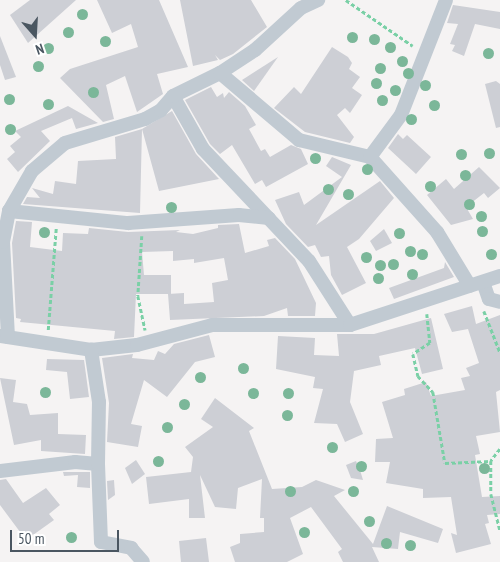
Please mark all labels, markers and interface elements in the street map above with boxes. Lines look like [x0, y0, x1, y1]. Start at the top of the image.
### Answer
north arrow [10, 10, 60, 60]
text: N [33, 39, 46, 59]
scale bar [12, 520, 121, 552]
text: 50 m [18, 529, 44, 548]

